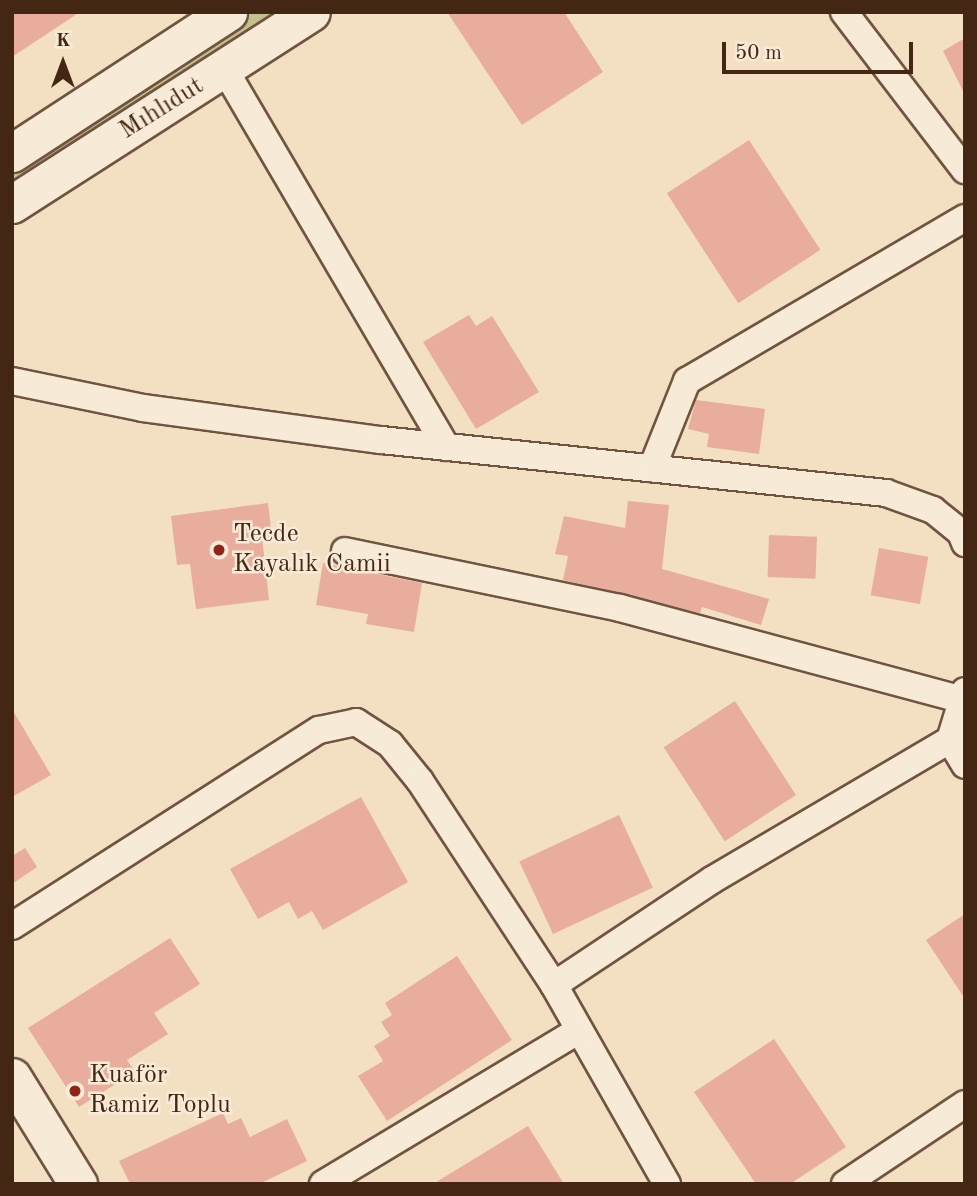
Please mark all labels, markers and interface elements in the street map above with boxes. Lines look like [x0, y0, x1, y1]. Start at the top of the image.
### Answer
north arrow [28, 28, 98, 98]
scale bar [725, 28, 916, 72]
text: K [56, 32, 70, 51]
text: 50 m [735, 43, 782, 64]
street label: Mıhlıdut [114, 71, 210, 147]
place label: Tecde Kayalık Camii [233, 519, 391, 580]
marker: Tecde Kayalık Camii [211, 542, 227, 558]
place label: Kuaför Ramiz Toplu [89, 1060, 231, 1122]
marker: Kuaför Ramiz Toplu [67, 1083, 83, 1099]

